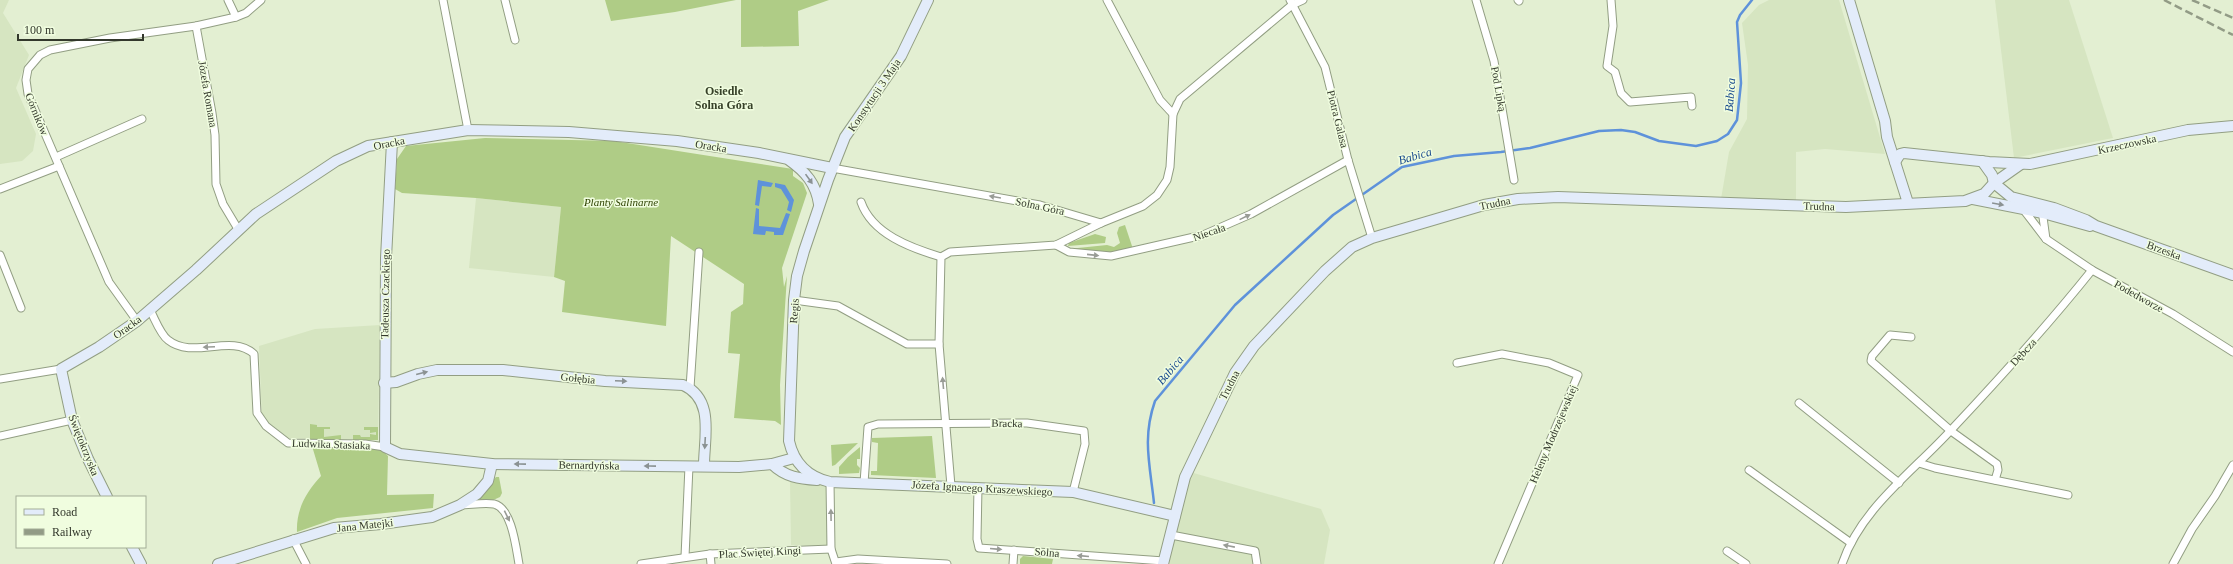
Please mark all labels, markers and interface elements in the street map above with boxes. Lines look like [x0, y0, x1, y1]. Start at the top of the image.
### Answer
scale bar [18, 16, 143, 42]
text: 100 m [24, 23, 55, 37]
street label: Konstytucji 3 Maja [845, 56, 903, 134]
street label: Józefa Romana [196, 60, 220, 128]
street label: Pod Lipką [1489, 66, 1509, 113]
water label: Babica [1722, 78, 1738, 112]
district label: Osiedle Solna Góra [695, 84, 753, 112]
street label: Piotra Galasa [1325, 89, 1351, 149]
street label: Górników [23, 91, 51, 137]
street label: Krzeczowska [2097, 132, 2157, 156]
street label: Oracka [372, 134, 406, 152]
street label: Oracka [694, 138, 728, 154]
water label: Babica [1397, 145, 1433, 167]
one-way arrow [805, 174, 813, 184]
one-way arrow [989, 194, 1001, 200]
street label: Trudna [1478, 194, 1512, 212]
street label: Solna Góra [1014, 195, 1066, 217]
park label: Planty Salinarne [583, 196, 658, 208]
street label: Trudna [1803, 199, 1835, 213]
one-way arrow [1992, 201, 2004, 207]
one-way arrow [1239, 214, 1251, 220]
street label: Niecała [1191, 221, 1227, 243]
street label: Brzeska [2145, 238, 2183, 262]
street label: Tadeusza Czackiego [378, 248, 392, 339]
one-way arrow [1087, 252, 1099, 258]
street label: Podedworze [2112, 278, 2166, 314]
street label: Regis [787, 298, 801, 324]
street label: Oracka [111, 313, 143, 341]
street label: Dębcza [2007, 336, 2039, 368]
one-way arrow [203, 343, 215, 350]
water label: Babica [1154, 352, 1186, 388]
street label: Trudna [1216, 368, 1242, 402]
one-way arrow [415, 370, 428, 376]
street label: Gołębia [560, 370, 596, 386]
one-way arrow [939, 377, 946, 389]
one-way arrow [615, 378, 627, 385]
street label: Heleny Modrzejewskiej [1527, 383, 1579, 485]
street label: Świętokrzyska [66, 413, 102, 477]
street label: Bracka [991, 417, 1023, 429]
street label: Ludwika Stasiaka [292, 437, 371, 451]
one-way arrow [701, 437, 708, 449]
street label: Bernardyńska [558, 458, 620, 472]
one-way arrow [513, 461, 526, 467]
one-way arrow [643, 463, 656, 469]
street label: Józefa Ignacego Kraszewskiego [911, 478, 1053, 498]
legend [16, 496, 146, 548]
text: Road [52, 505, 77, 519]
one-way arrow [827, 509, 834, 521]
one-way arrow [504, 510, 510, 522]
street label: Jana Matejki [336, 516, 394, 534]
text: Railway [52, 525, 92, 539]
one-way arrow [1223, 543, 1235, 549]
street label: Plac Świętej Kingi [718, 544, 802, 560]
street label: Solna [1034, 545, 1060, 559]
one-way arrow [990, 546, 1002, 553]
one-way arrow [1077, 552, 1090, 559]

